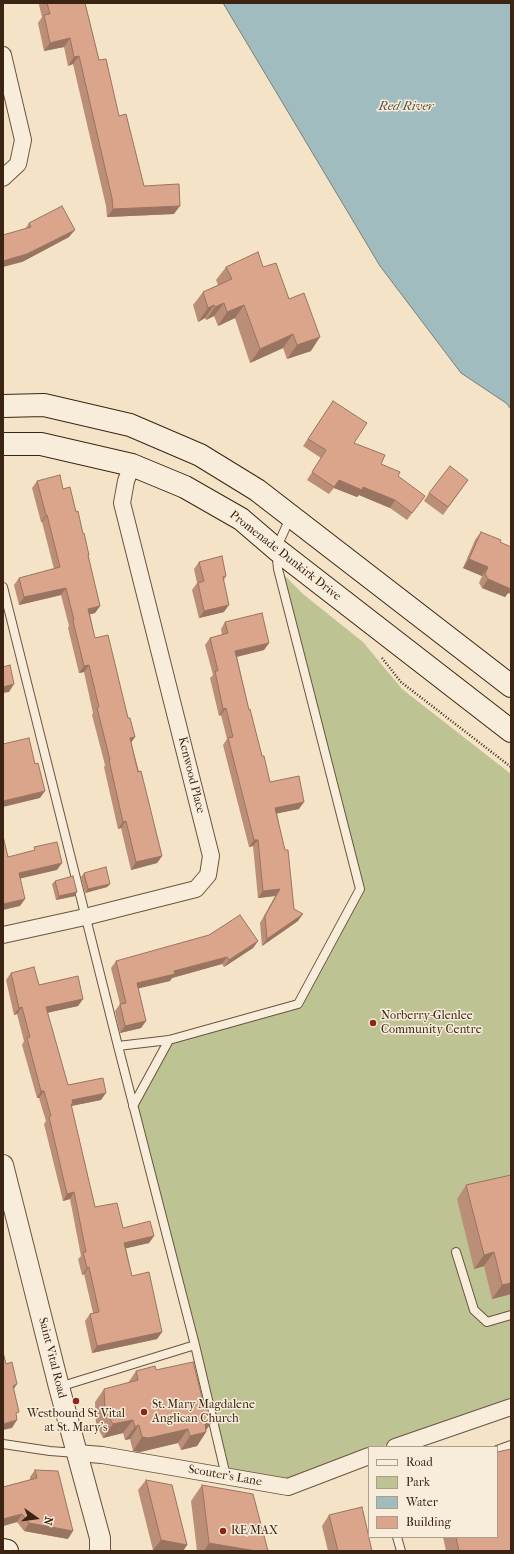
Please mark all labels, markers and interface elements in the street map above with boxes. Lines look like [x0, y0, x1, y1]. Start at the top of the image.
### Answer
water label: Red River [378, 99, 434, 115]
street label: Promenade Dunkirk Drive [226, 508, 344, 604]
street label: Kenwood Place [175, 735, 207, 815]
place label: Norberry-Glenlee Community Centre [381, 1009, 482, 1037]
marker: Norberry-Glenlee Community Centre [368, 1018, 378, 1028]
street label: Saint Vital Road [35, 1316, 69, 1400]
marker: Westbound St Vital at St. Mary's [71, 1396, 81, 1406]
place label: St. Mary Magdalene Anglican Church [152, 1398, 255, 1426]
place label: Westbound St Vital at St. Mary's [27, 1407, 125, 1435]
marker: St. Mary Magdalene Anglican Church [139, 1407, 149, 1417]
legend [368, 1446, 498, 1538]
text: Road [406, 1455, 433, 1469]
street label: Scouter's Lane [187, 1462, 263, 1490]
text: Park [406, 1475, 430, 1489]
text: Water [406, 1495, 438, 1509]
north arrow [16, 1498, 56, 1538]
text: N [41, 1515, 55, 1527]
text: Building [406, 1515, 451, 1529]
place label: RE/MAX [231, 1524, 278, 1538]
marker: RE/MAX [218, 1526, 228, 1536]

